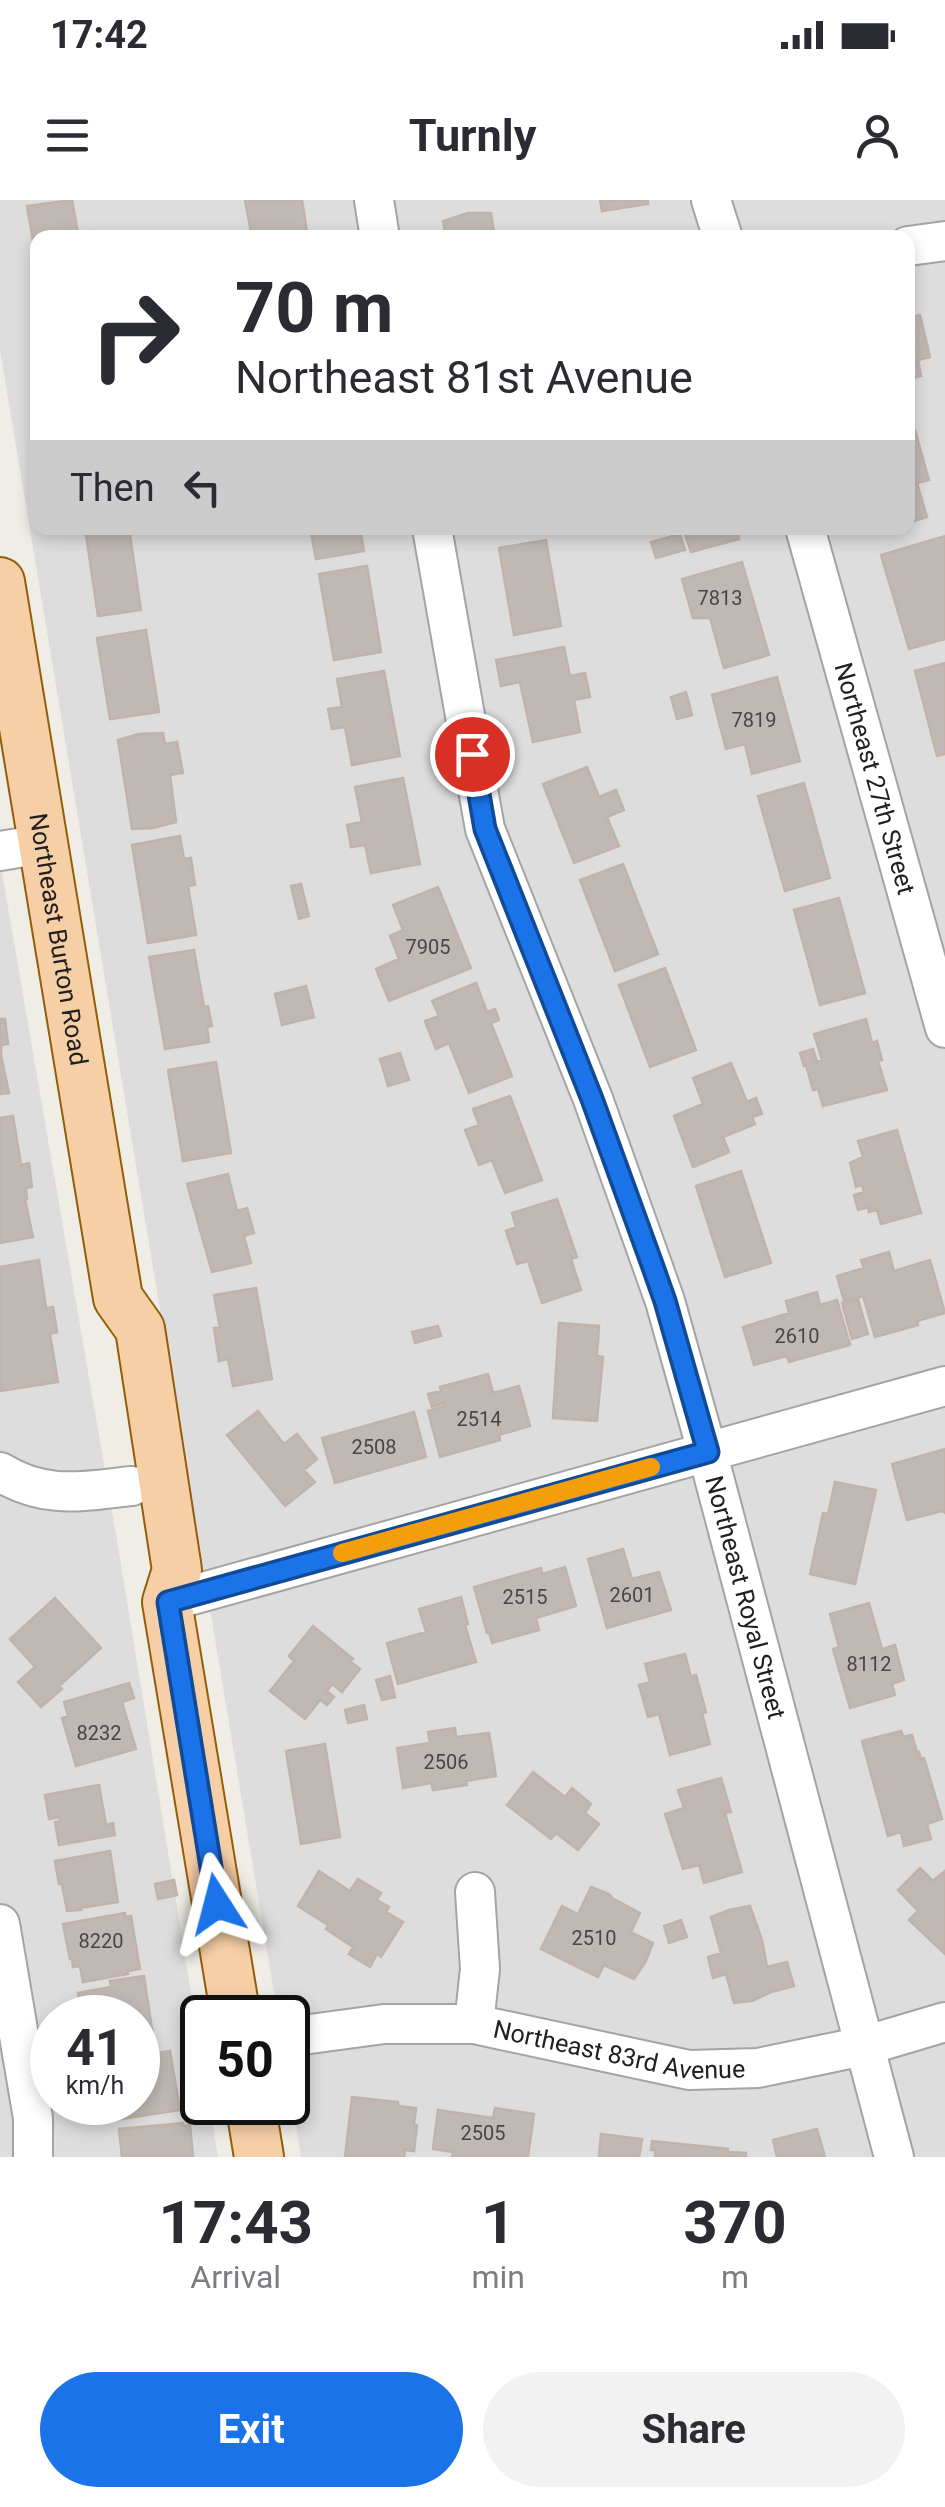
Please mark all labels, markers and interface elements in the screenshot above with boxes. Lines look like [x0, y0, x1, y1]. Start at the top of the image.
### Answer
text: 17:42 [50, 13, 148, 57]
icon: menu [40, 108, 95, 163]
icon: person [850, 108, 905, 163]
text: Turnly [409, 109, 536, 162]
text: 70 m [235, 267, 393, 349]
icon: right [70, 270, 200, 400]
text: Northeast 81st Avenue [235, 351, 693, 404]
icon: left [175, 460, 230, 515]
text: Then [70, 466, 155, 510]
house number: 7813 [698, 586, 742, 610]
street label: Northeast 27th Street [828, 659, 921, 898]
house number: 7819 [732, 708, 776, 732]
pin [430, 712, 515, 797]
icon: arrive [445, 727, 500, 782]
street label: Northeast Burton Road [23, 811, 93, 1068]
house number: 7905 [406, 935, 450, 959]
house number: 2610 [775, 1324, 819, 1348]
house number: 2514 [457, 1407, 501, 1431]
house number: 2508 [352, 1435, 396, 1459]
street label: Northeast Royal Street [699, 1473, 791, 1722]
house number: 2601 [610, 1583, 654, 1607]
house number: 2515 [503, 1585, 547, 1609]
house number: 8112 [847, 1652, 891, 1676]
house number: 8232 [77, 1721, 121, 1745]
house number: 2506 [424, 1750, 468, 1774]
position arrow [165, 1852, 269, 1956]
house number: 2510 [572, 1926, 616, 1950]
house number: 8220 [79, 1929, 123, 1953]
speed limit sign: 50 [180, 1995, 310, 2125]
street label: Northeast 83rd Avenue [491, 2015, 746, 2085]
text: 41 [66, 2019, 124, 2077]
text: km/h [66, 2071, 124, 2100]
house number: 2505 [461, 2121, 505, 2145]
text: 17:43 [158, 2187, 313, 2258]
text: 1 [481, 2187, 515, 2258]
text: 370 [683, 2187, 787, 2258]
text: Arrival [190, 2258, 281, 2296]
text: min [471, 2258, 525, 2296]
text: m [721, 2258, 749, 2296]
button: Exit [40, 2372, 463, 2487]
button: Share [483, 2372, 905, 2487]

